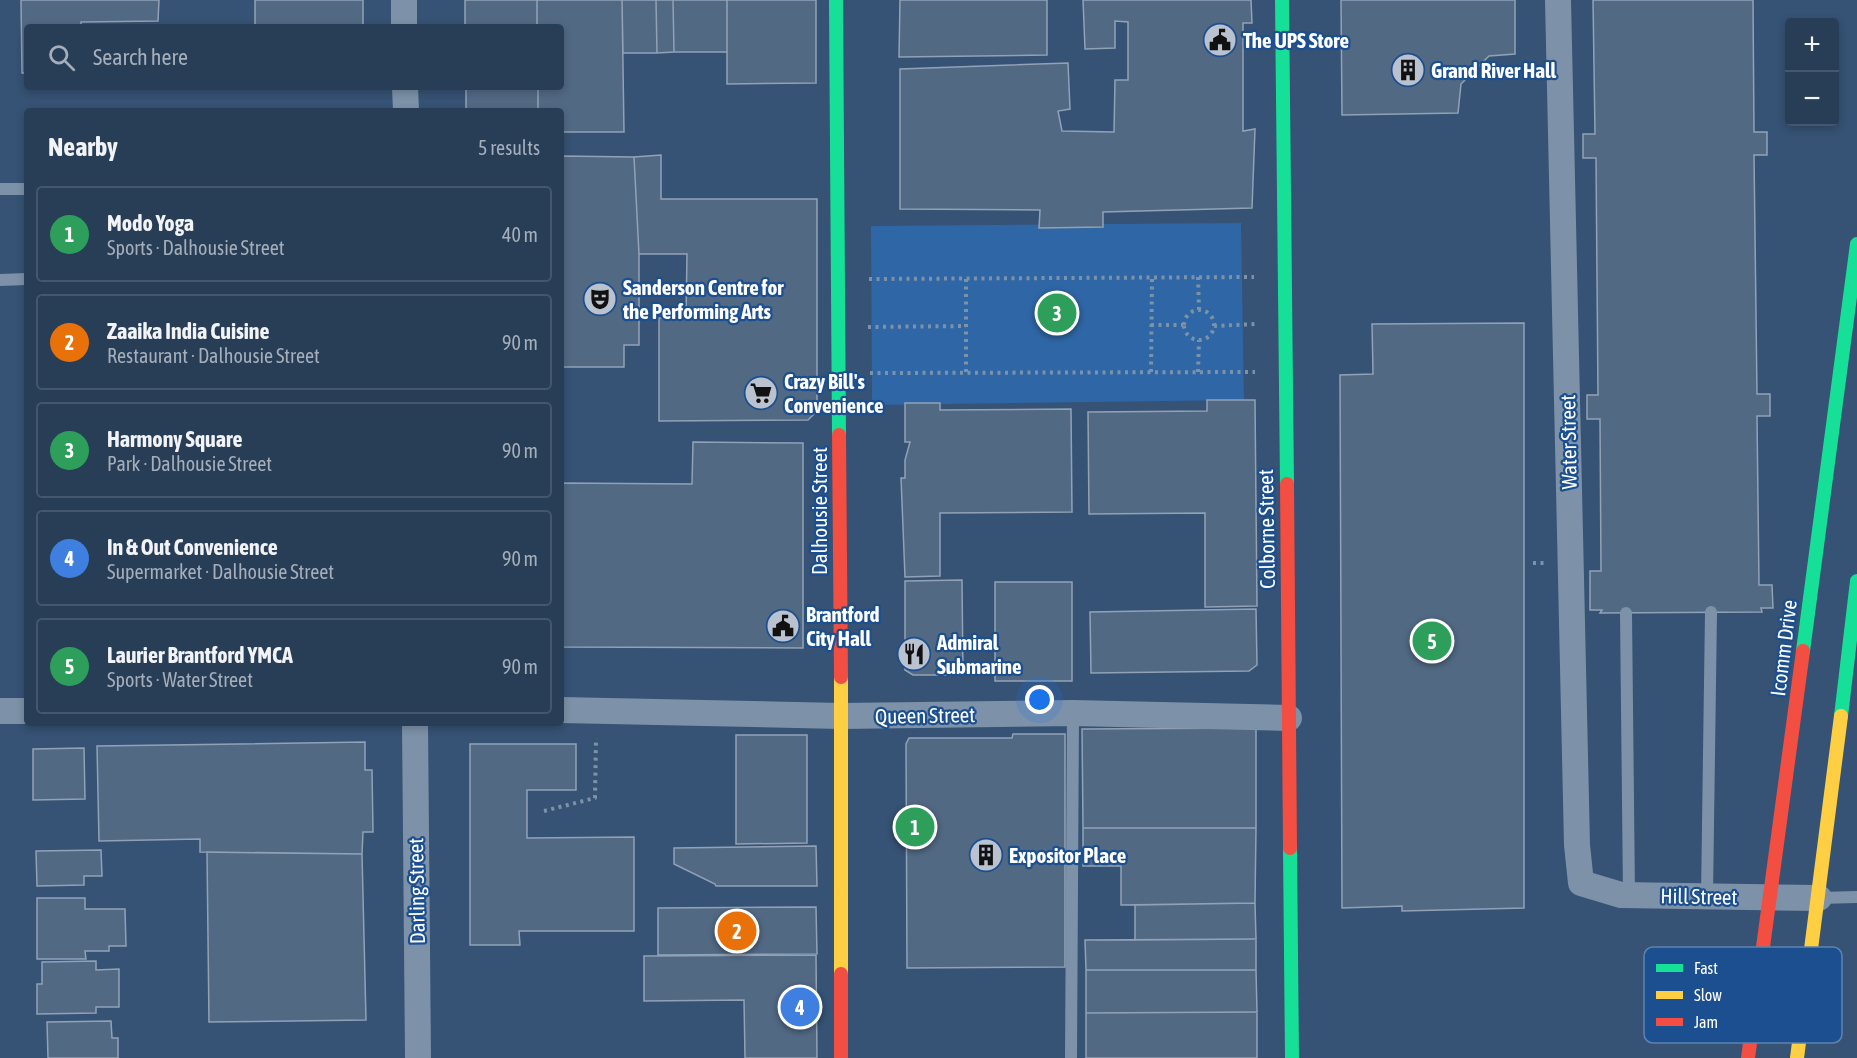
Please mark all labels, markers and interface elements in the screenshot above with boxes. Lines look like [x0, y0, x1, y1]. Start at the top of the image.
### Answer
map controls [1785, 18, 1839, 126]
button: + [1785, 18, 1839, 72]
public building icon: The UPS Store [1202, 22, 1238, 58]
search box [24, 24, 564, 90]
place label: The UPS Store [1243, 28, 1349, 52]
icon: search [45, 41, 78, 74]
text: Search here [93, 44, 188, 70]
building icon: Grand River Hall [1390, 52, 1426, 88]
place label: Grand River Hall [1431, 58, 1557, 82]
button: − [1785, 72, 1839, 126]
text: Nearby [48, 132, 118, 162]
text: 5 results [478, 136, 540, 159]
text: Modo Yoga [107, 210, 194, 236]
text: 1 [65, 223, 74, 246]
text: 40 m [502, 223, 538, 246]
text: Sports · Dalhousie Street [107, 236, 284, 259]
place label: Sanderson Centre for the Performing Arts [622, 275, 784, 323]
theatre icon: Sanderson Centre for the Performing Arts [582, 281, 618, 317]
pin: 3 [1038, 290, 1076, 336]
text: Zaaika India Cuisine [107, 318, 269, 344]
text: 2 [65, 331, 74, 354]
text: 90 m [502, 331, 538, 354]
text: Restaurant · Dalhousie Street [107, 344, 320, 367]
place label: Crazy Bill's Convenience [784, 369, 884, 417]
supermarket icon: Crazy Bill's Convenience [743, 375, 779, 411]
street label: Water Street [1555, 394, 1581, 490]
text: Harmony Square [107, 426, 242, 452]
text: 3 [65, 439, 74, 462]
text: 90 m [502, 439, 538, 462]
street label: Dalhousie Street [807, 447, 831, 575]
text: Park · Dalhousie Street [107, 452, 272, 475]
street label: Colborne Street [1253, 469, 1279, 589]
text: In & Out Convenience [107, 534, 278, 560]
text: 4 [65, 547, 74, 570]
text: 90 m [502, 547, 538, 570]
text: Supermarket · Dalhousie Street [107, 560, 334, 583]
street label: Icomm Drive [1765, 598, 1801, 698]
place label: Brantford City Hall [806, 602, 880, 650]
public building icon: Brantford City Hall [765, 608, 801, 644]
pin: 5 [1412, 618, 1452, 664]
place label: Admiral Submarine [936, 630, 1022, 678]
restaurant icon: Admiral Submarine [896, 636, 932, 672]
text: Laurier Brantford YMCA [107, 642, 293, 668]
text: 5 [65, 655, 74, 678]
text: 90 m [502, 655, 538, 678]
text: Sports · Water Street [107, 668, 253, 691]
your location [1025, 685, 1054, 714]
street label: Queen Street [875, 702, 975, 728]
pin: 1 [896, 804, 934, 850]
building icon: Expositor Place [968, 837, 1004, 873]
street label: Darling Street [403, 838, 429, 944]
place label: Expositor Place [1009, 843, 1126, 867]
street label: Hill Street [1660, 883, 1738, 909]
pin: 2 [718, 908, 756, 954]
legend [1644, 947, 1842, 1043]
text: Fast [1694, 959, 1718, 977]
pin: 4 [780, 984, 820, 1030]
text: Slow [1694, 986, 1722, 1004]
text: Jam [1694, 1013, 1718, 1031]

